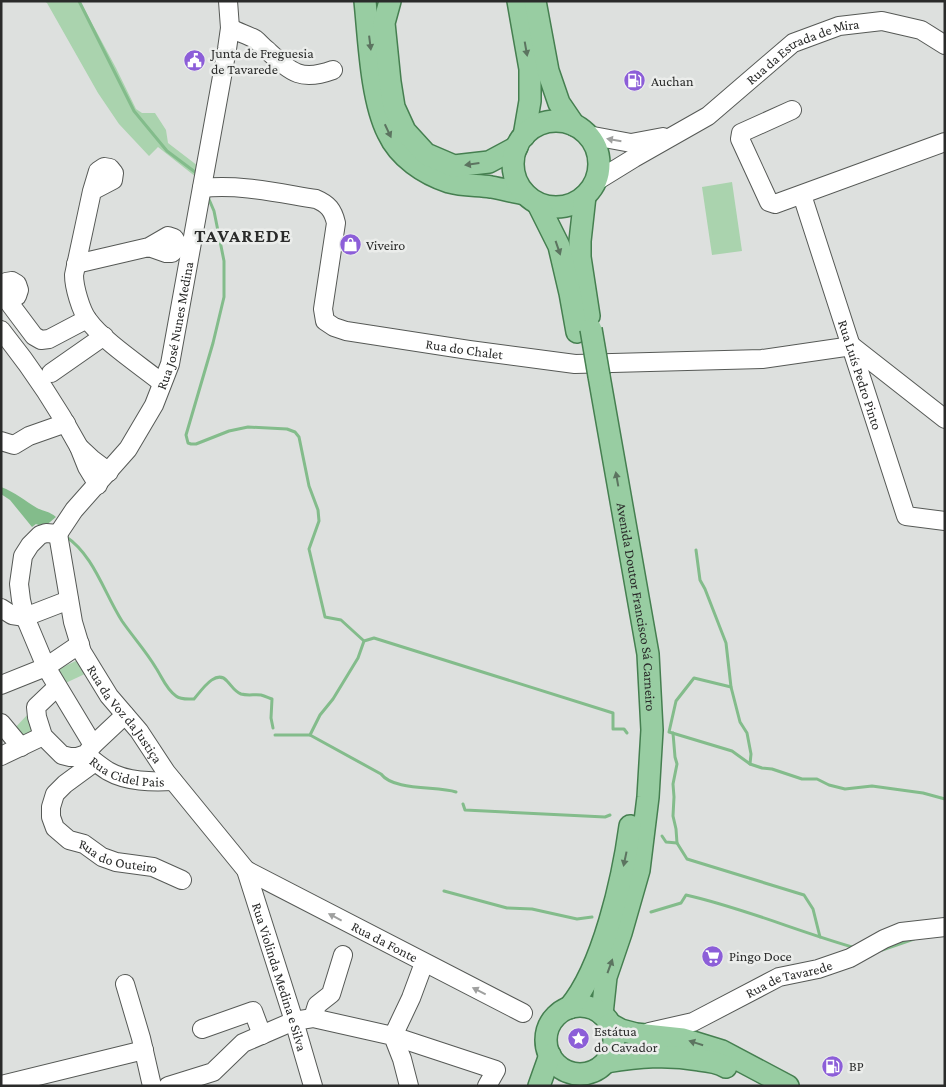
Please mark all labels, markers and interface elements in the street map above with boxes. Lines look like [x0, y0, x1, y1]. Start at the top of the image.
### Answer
street label: Rua da Estrada de Mira [743, 16, 861, 88]
one-way arrow [366, 35, 374, 51]
one-way arrow [523, 42, 531, 58]
place label: Junta de Freguesia de Tavarede [209, 45, 314, 77]
public building icon: Junta de Freguesia de Tavarede [183, 49, 207, 73]
fuel station icon: Auchan [623, 69, 647, 93]
place label: Auchan [651, 73, 694, 89]
one-way arrow [384, 124, 392, 138]
one-way arrow [606, 135, 622, 143]
one-way arrow [464, 160, 480, 168]
district label: TAVAREDE [194, 225, 292, 246]
shop icon: Viveiro [338, 233, 362, 257]
place label: Viveiro [366, 237, 405, 253]
one-way arrow [554, 241, 562, 256]
street label: Rua José Nunes Medina [153, 260, 196, 392]
street label: Rua Luís Pedro Pinto [835, 318, 886, 432]
street label: Rua do Chalet [425, 335, 504, 362]
one-way arrow [613, 471, 621, 487]
street label: Avenida Doutor Francisco Sá Carneiro [613, 501, 659, 712]
street label: Rua da Voz da Justiça [84, 662, 166, 766]
street label: Rua Cidel Pais [87, 753, 165, 789]
street label: Rua do Outeiro [78, 835, 161, 876]
one-way arrow [620, 851, 628, 867]
street label: Rua Violinda Medina e Silva [249, 901, 311, 1054]
one-way arrow [328, 913, 342, 921]
street label: Rua da Fonte [349, 918, 420, 965]
supermarket icon: Pingo Doce [701, 944, 725, 968]
place label: Pingo Doce [729, 948, 792, 964]
street label: Rua de Tavarede [743, 957, 834, 1001]
one-way arrow [606, 958, 614, 973]
one-way arrow [472, 987, 487, 995]
place label: Estátua do Cavador [594, 1023, 658, 1055]
place icon: Estátua do Cavador [566, 1027, 590, 1051]
one-way arrow [688, 1039, 703, 1047]
fuel station icon: BP [821, 1054, 845, 1078]
place label: BP [849, 1058, 864, 1074]

